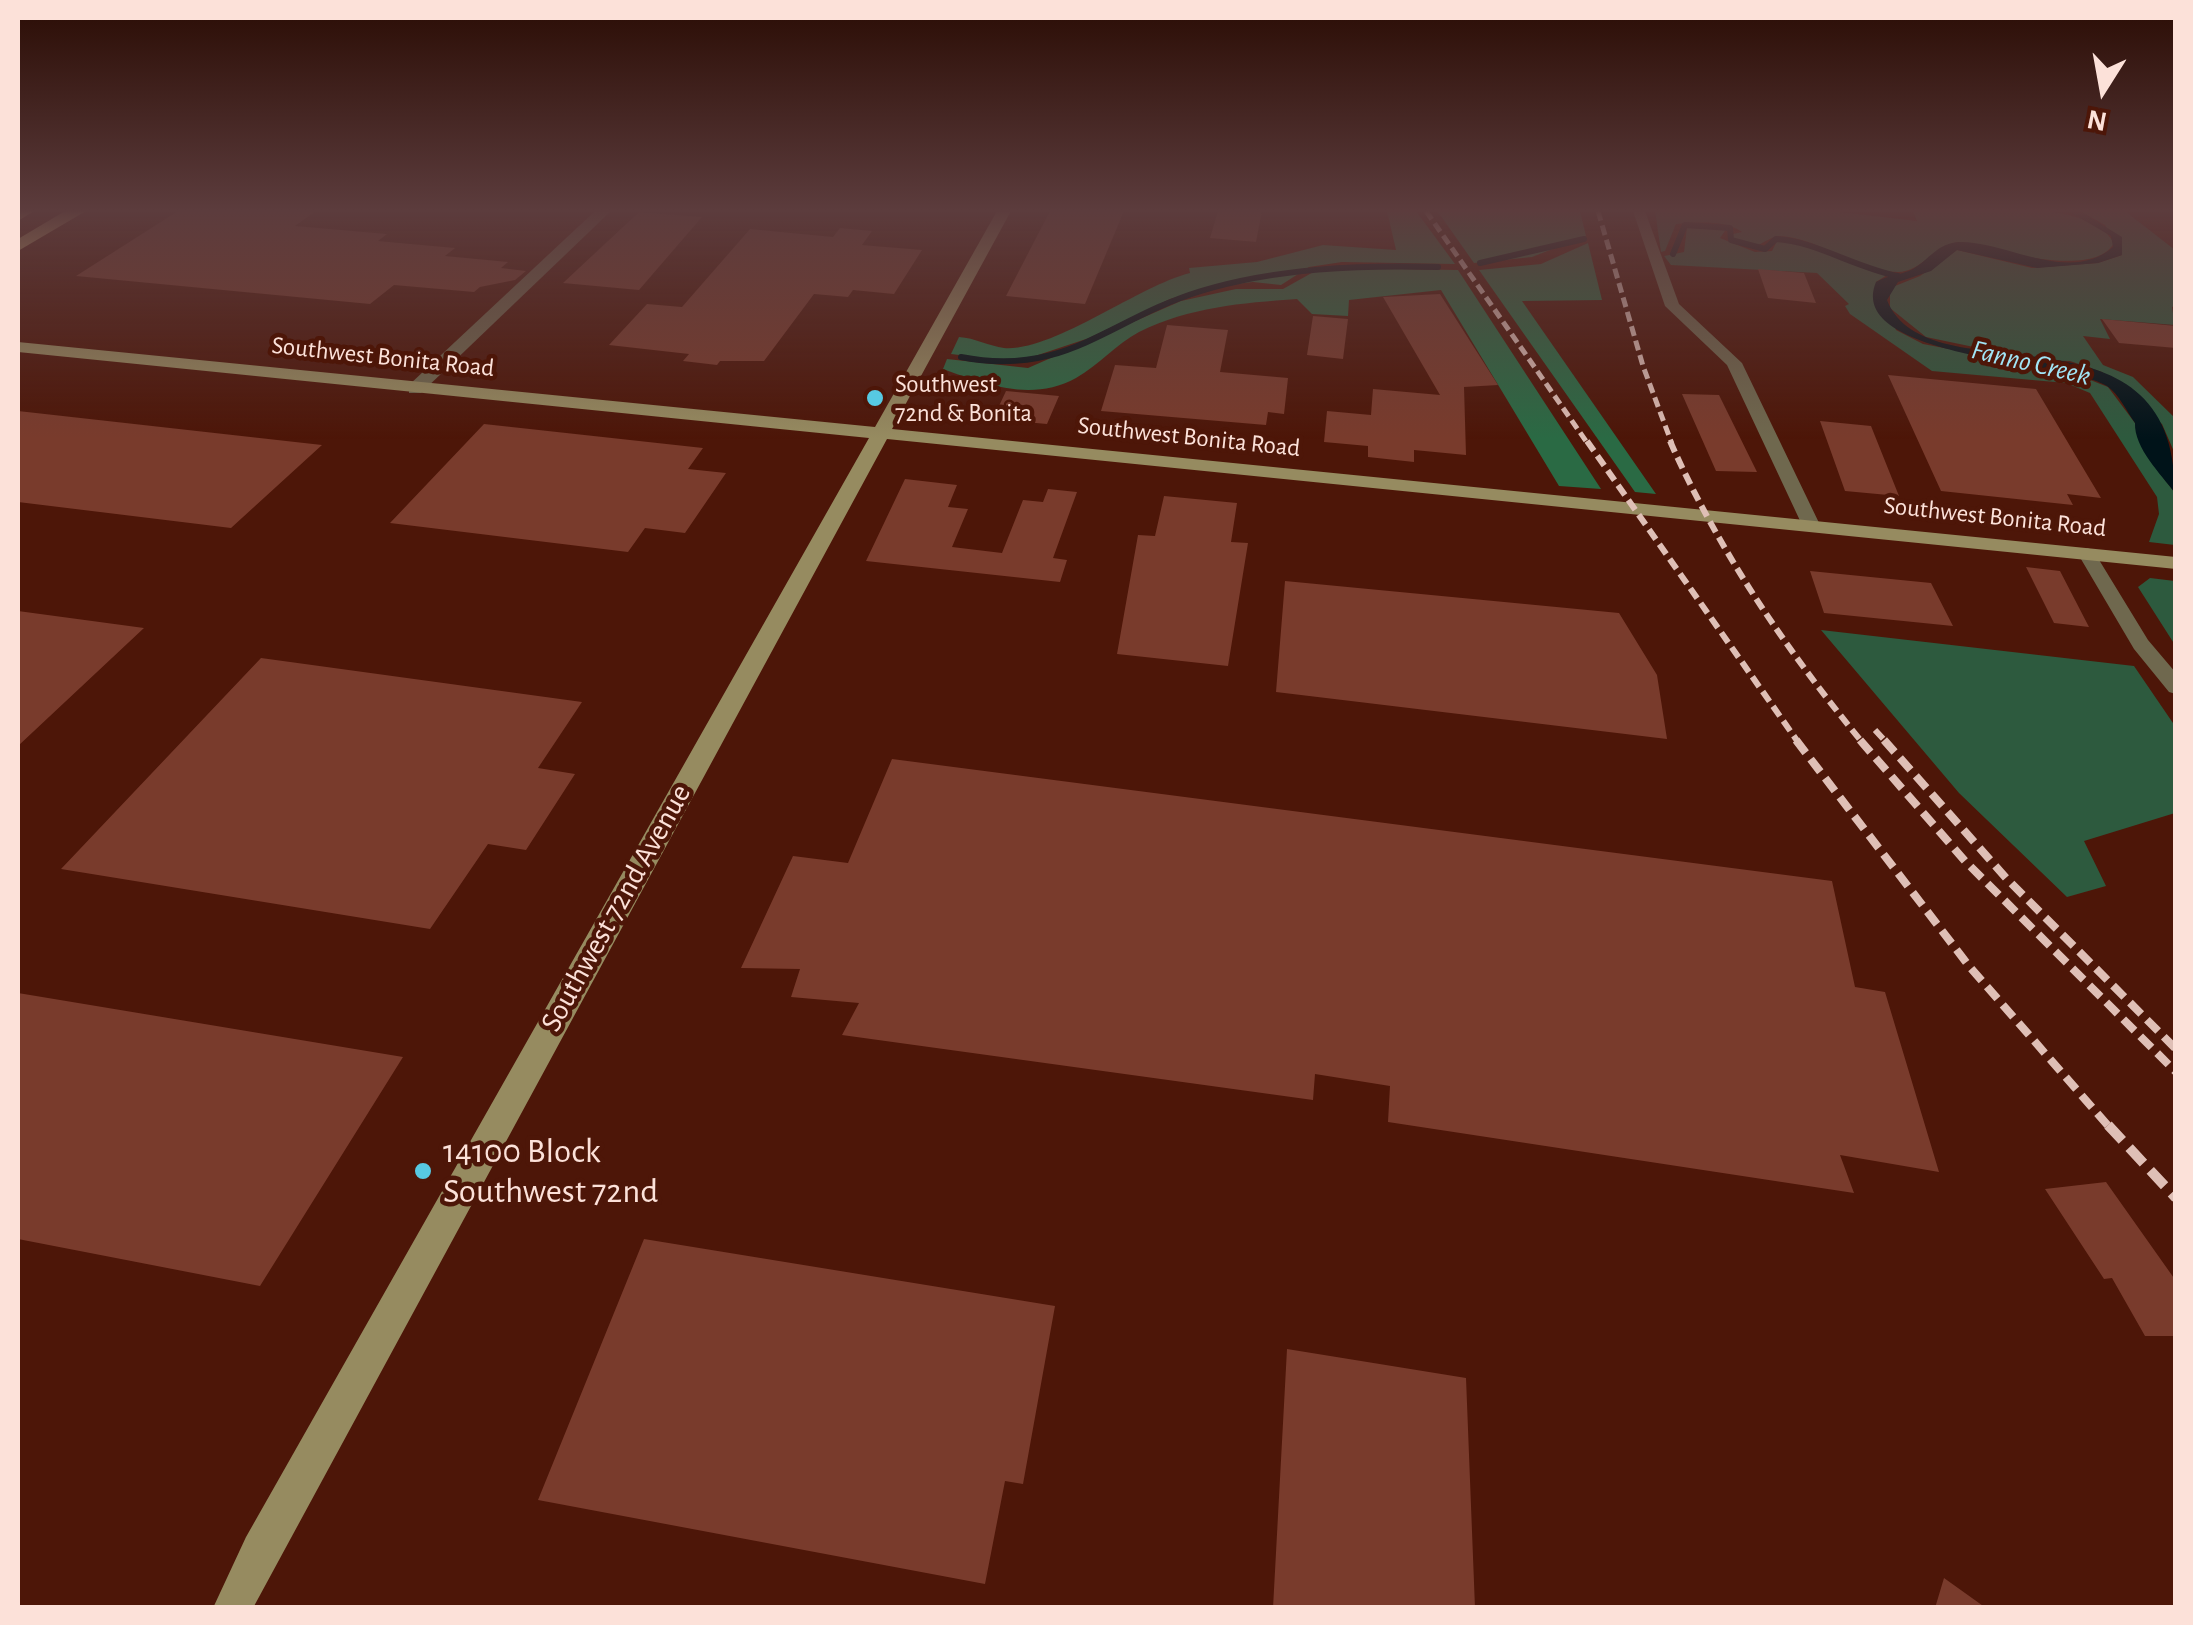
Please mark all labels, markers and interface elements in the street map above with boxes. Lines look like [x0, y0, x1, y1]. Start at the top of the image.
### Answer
north arrow [2053, 40, 2153, 140]
text: N [2085, 104, 2110, 135]
street label: Southwest Bonita Road [270, 330, 496, 384]
water label: Fanno Creek [1968, 333, 2094, 393]
place label: Southwest 72nd & Bonita [895, 369, 1032, 428]
marker: Southwest 72nd & Bonita [864, 387, 886, 409]
street label: Southwest Bonita Road [1076, 410, 1302, 464]
street label: Southwest Bonita Road [1882, 490, 2108, 544]
street label: Southwest 72nd Avenue [533, 778, 699, 1038]
place label: 14100 Block Southwest 72nd [443, 1130, 658, 1212]
marker: 14100 Block Southwest 72nd [412, 1160, 434, 1182]

